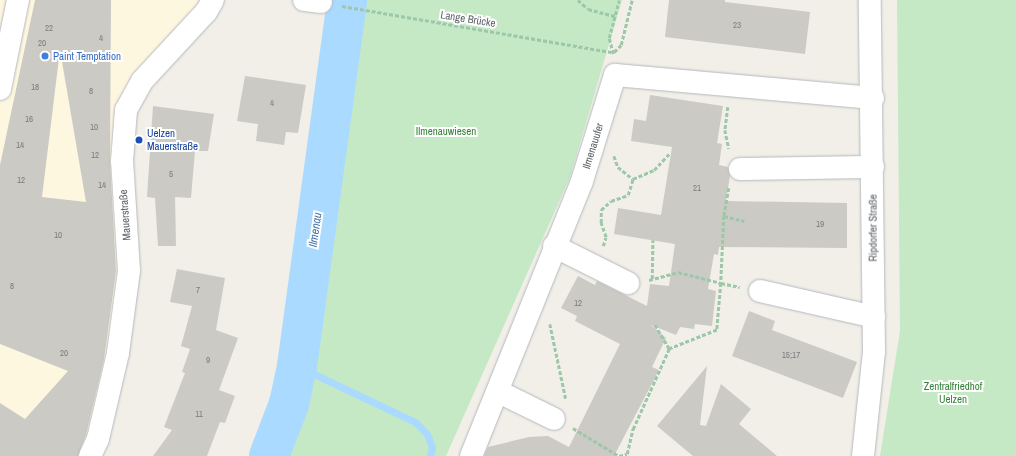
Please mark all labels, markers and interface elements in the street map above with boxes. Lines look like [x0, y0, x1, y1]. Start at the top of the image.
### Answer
street label: Lange Brücke [439, 8, 497, 30]
house number: 23 [733, 20, 741, 30]
house number: 22 [45, 23, 53, 33]
house number: 4 [99, 33, 103, 43]
house number: 20 [38, 38, 46, 48]
place label: Paint Temptation [53, 49, 121, 63]
marker: Paint Temptation [40, 51, 50, 61]
house number: 18 [31, 82, 39, 92]
house number: 8 [89, 86, 93, 96]
house number: 4 [270, 98, 274, 108]
house number: 16 [25, 114, 33, 124]
street label: Ilmenauufer [580, 121, 606, 171]
house number: 10 [90, 122, 98, 132]
park label: Ilmenauwiesen [416, 124, 476, 138]
place label: Uelzen Mauerstraße [147, 127, 198, 153]
marker: Uelzen Mauerstraße [134, 135, 144, 145]
house number: 14 [16, 140, 24, 150]
house number: 12 [91, 150, 99, 160]
house number: 5 [169, 169, 173, 179]
house number: 12 [17, 175, 25, 185]
house number: 14 [98, 180, 106, 190]
house number: 21 [693, 183, 701, 193]
street label: Mauerstraße [117, 189, 133, 241]
street label: Ripdorfer Straße [866, 194, 880, 262]
water label: Ilmenau [306, 212, 326, 248]
house number: 19 [816, 219, 824, 229]
house number: 10 [54, 230, 62, 240]
house number: 8 [10, 281, 14, 291]
house number: 7 [196, 285, 200, 295]
house number: 12 [574, 298, 582, 308]
house number: 20 [60, 348, 68, 358]
house number: 15;17 [782, 350, 800, 360]
house number: 9 [206, 355, 210, 365]
park label: Zentralfriedhof Uelzen [924, 380, 982, 406]
house number: 11 [195, 409, 203, 419]

